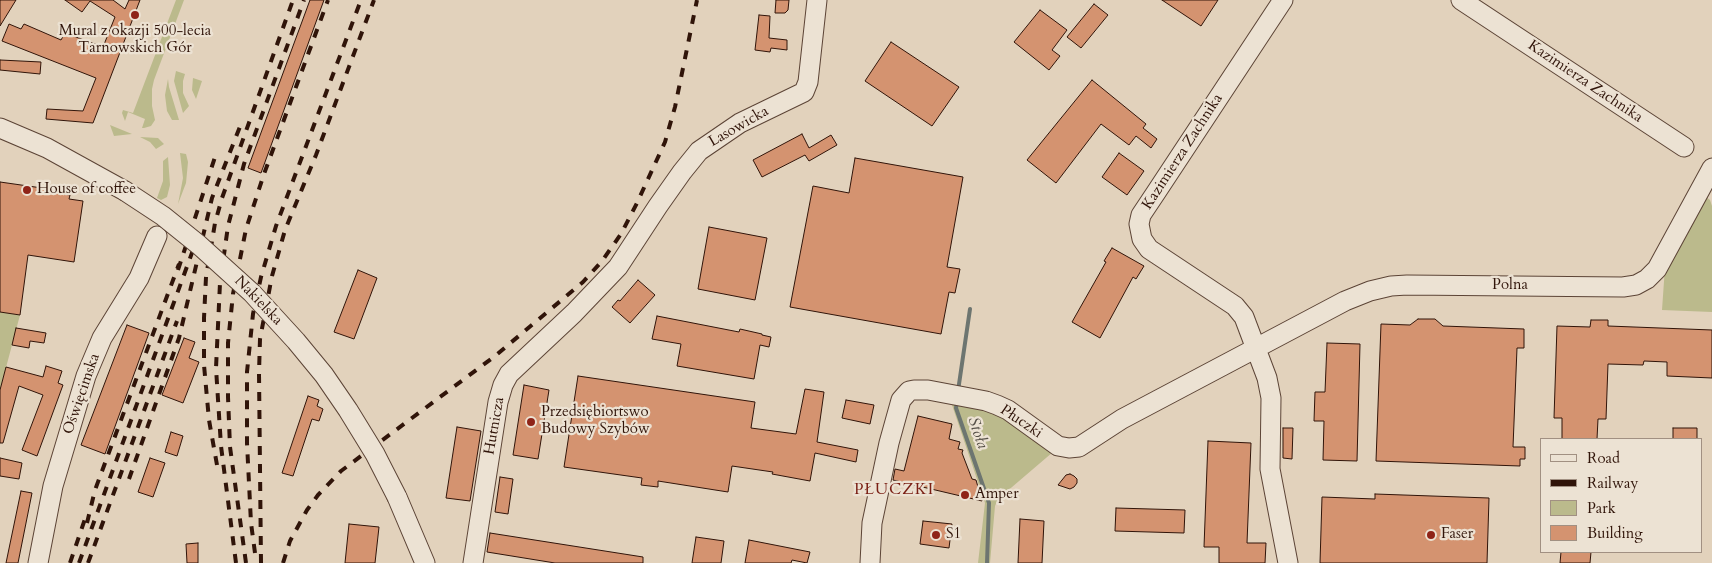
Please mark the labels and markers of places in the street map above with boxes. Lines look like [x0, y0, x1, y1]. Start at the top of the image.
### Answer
marker: Mural z okazji 500-lecia Tarnowskich Gór [129, 9, 141, 21]
place label: Mural z okazji 500-lecia Tarnowskich Gór [59, 23, 211, 58]
place label: House of coffee [37, 181, 136, 199]
marker: House of coffee [21, 184, 33, 196]
place label: Przedsiębiortswo Budowy Szybów [541, 404, 650, 439]
marker: Przedsiębiortswo Budowy Szybów [525, 416, 537, 428]
place label: Amper [975, 486, 1019, 504]
marker: Amper [959, 489, 971, 501]
place label: S1 [946, 526, 961, 544]
place label: Faser [1441, 526, 1473, 544]
marker: S1 [930, 529, 942, 541]
marker: Faser [1425, 529, 1437, 541]

